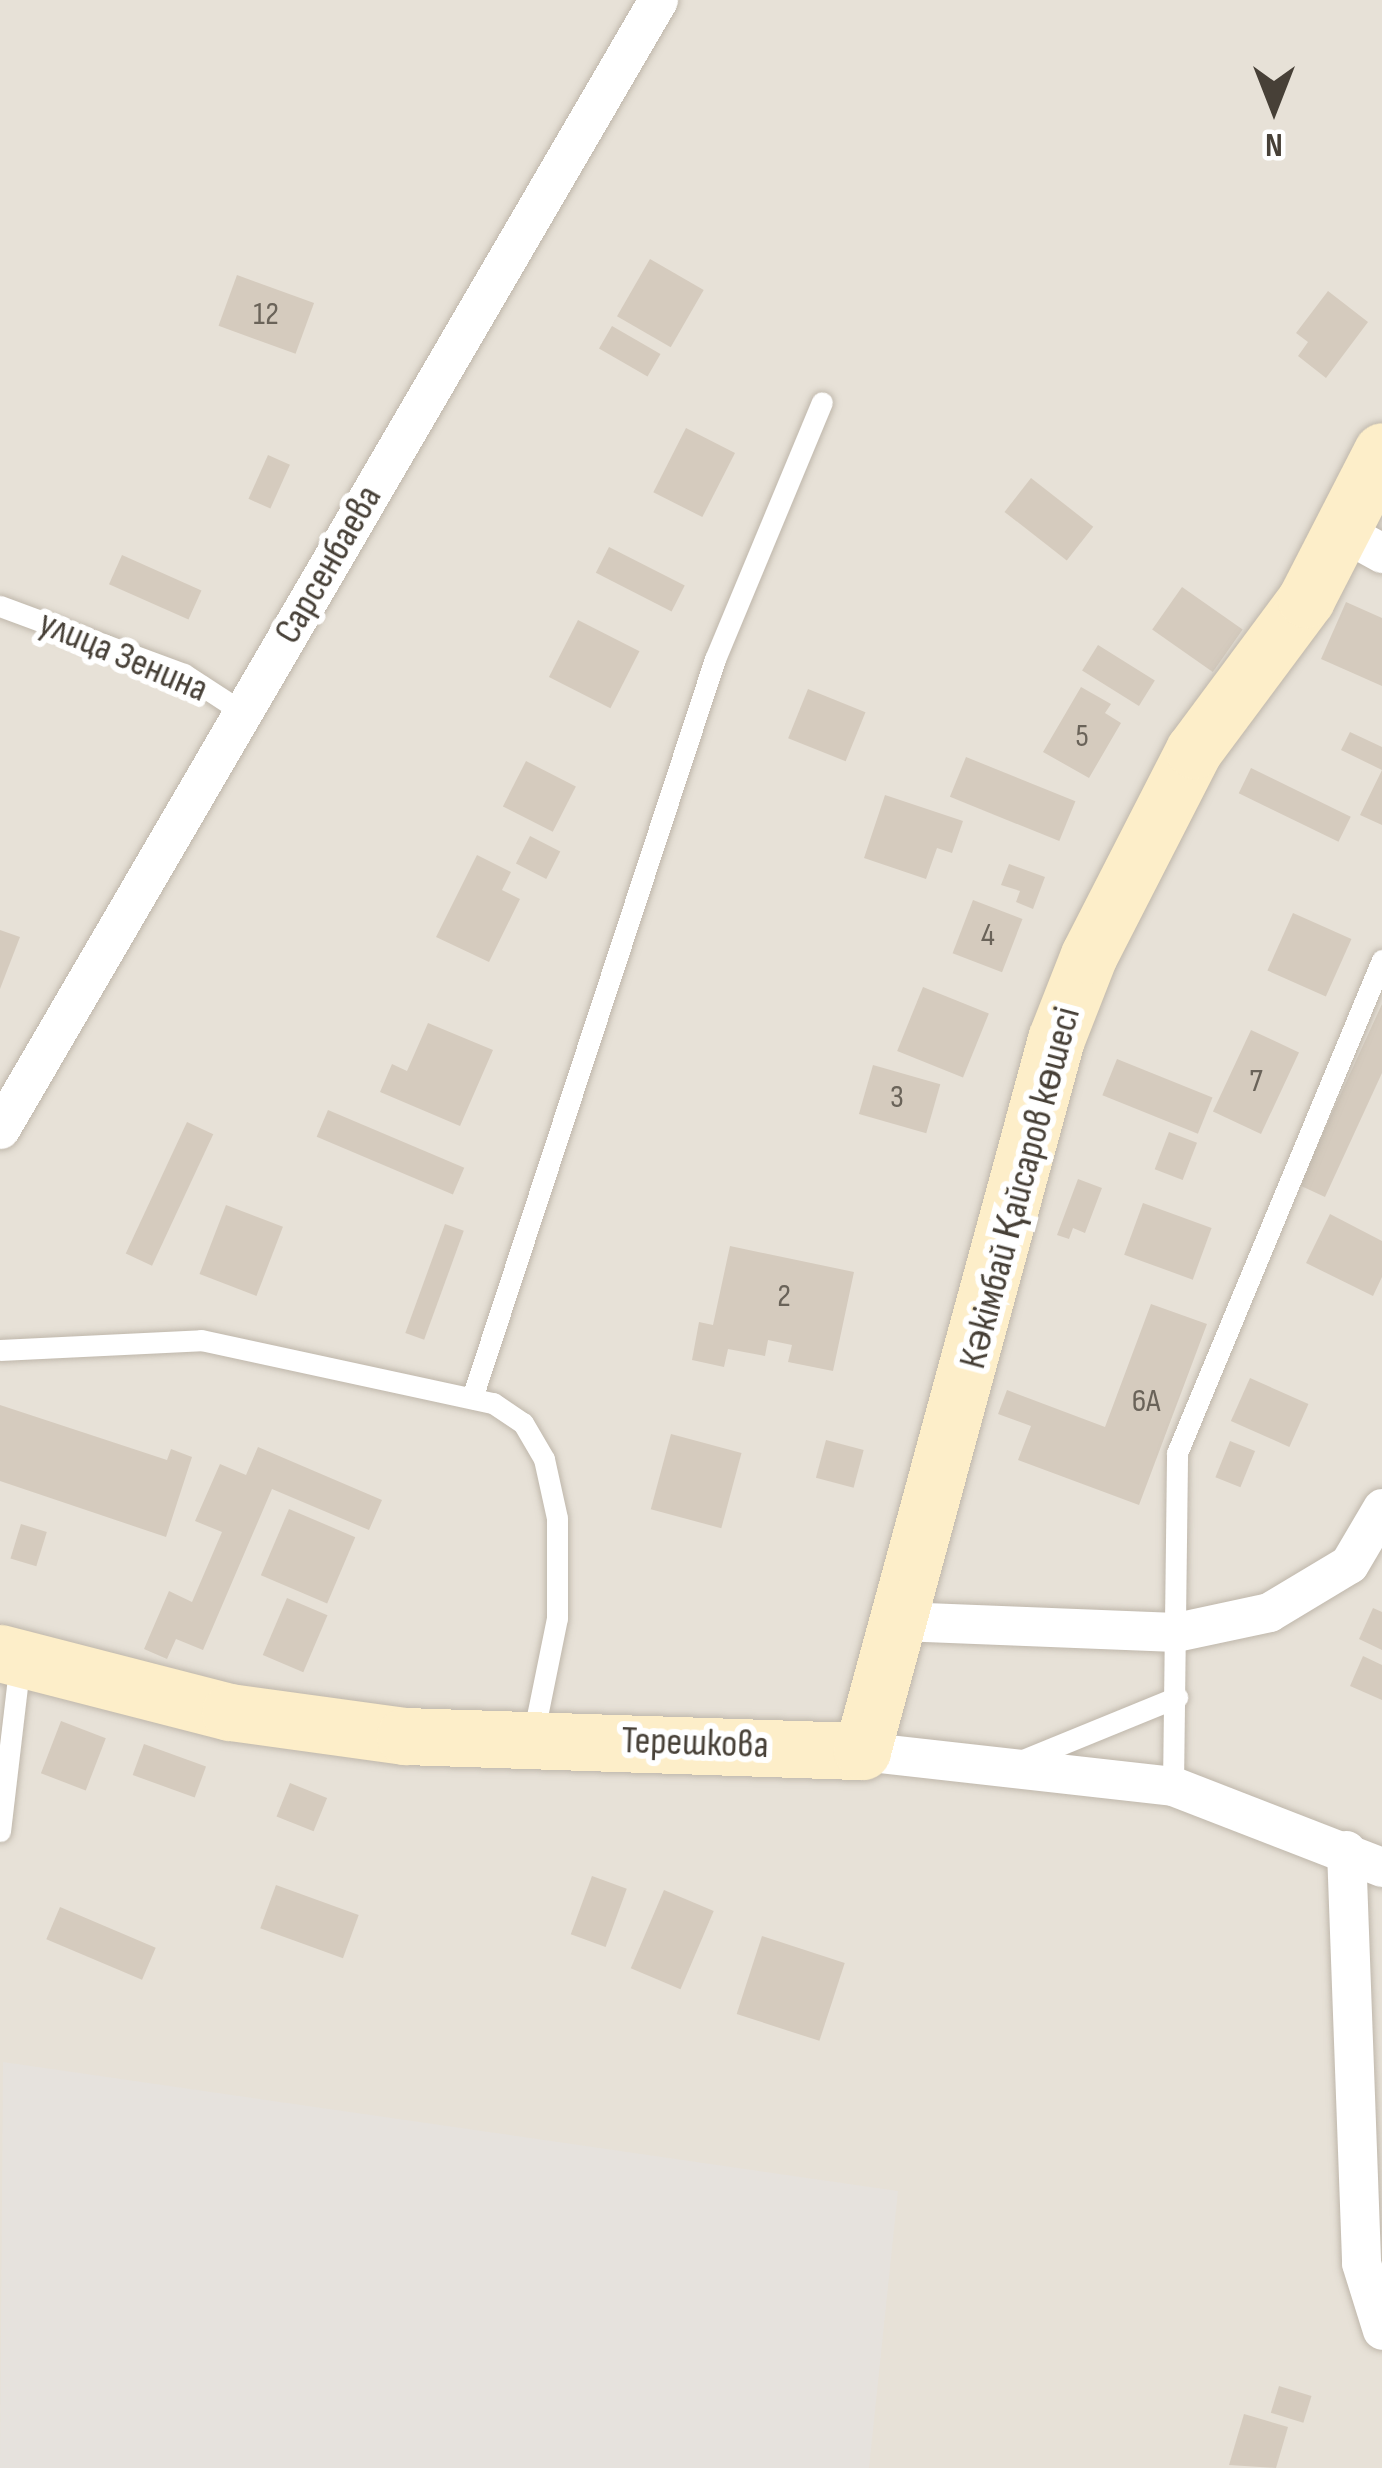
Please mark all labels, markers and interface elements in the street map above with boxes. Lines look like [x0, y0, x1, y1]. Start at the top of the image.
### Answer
north arrow [1214, 48, 1334, 168]
text: N [1265, 124, 1283, 164]
house number: 12 [253, 295, 279, 335]
street label: Сарсенбаева [265, 478, 393, 652]
street label: улица Зенина [31, 600, 215, 714]
house number: 5 [1075, 717, 1089, 757]
house number: 4 [981, 916, 995, 956]
street label: Кәкімбай Қайсаров көшесі [950, 1002, 1092, 1374]
house number: 7 [1249, 1062, 1263, 1102]
house number: 3 [890, 1078, 904, 1118]
house number: 2 [777, 1277, 791, 1317]
house number: 6А [1132, 1382, 1160, 1422]
street label: Терешкова [621, 1718, 769, 1770]

